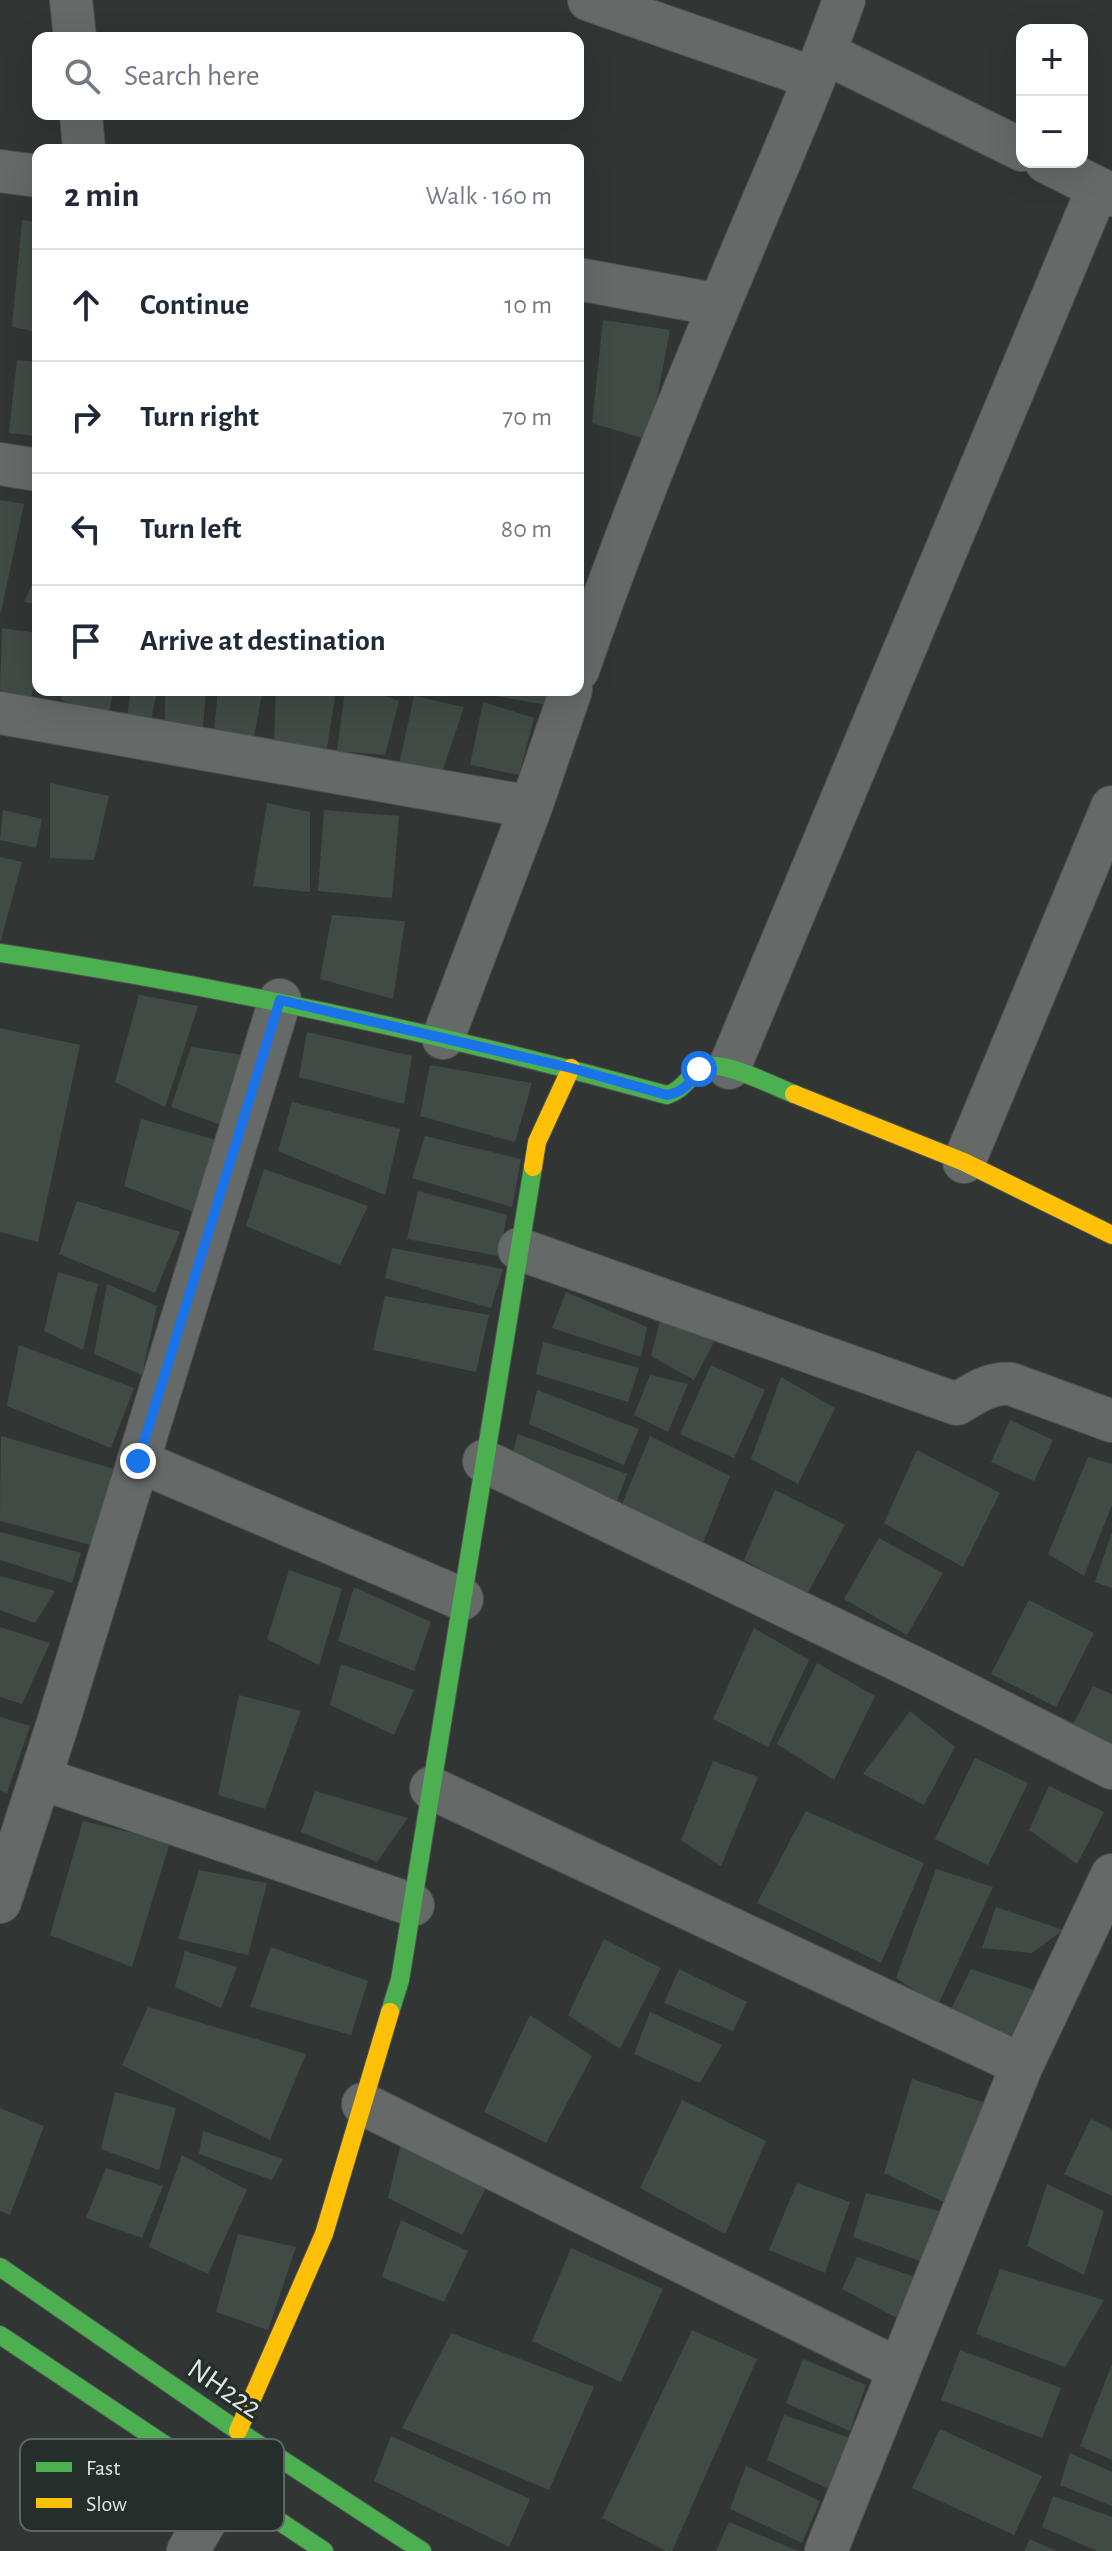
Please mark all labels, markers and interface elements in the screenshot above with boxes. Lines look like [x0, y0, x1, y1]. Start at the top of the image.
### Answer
map controls [1016, 24, 1088, 168]
button: + [1016, 24, 1088, 96]
search box [32, 32, 584, 120]
icon: search [60, 54, 104, 98]
text: Search here [124, 61, 260, 91]
button: − [1016, 96, 1088, 168]
text: 2 min [64, 179, 139, 213]
text: Walk · 160 m [425, 183, 552, 209]
icon: ahead [64, 283, 108, 327]
text: Continue [140, 290, 249, 320]
text: 10 m [504, 292, 552, 318]
icon: right [64, 395, 108, 439]
text: Turn right [140, 402, 259, 432]
text: 70 m [502, 404, 552, 430]
icon: left [64, 507, 108, 551]
text: Turn left [140, 514, 241, 544]
text: 80 m [501, 516, 552, 542]
icon: arrive [64, 619, 108, 663]
text: Arrive at destination [140, 626, 386, 656]
route start [681, 1051, 717, 1087]
route end [120, 1443, 156, 1479]
street label: NH222 [182, 2353, 267, 2424]
legend [20, 2439, 284, 2531]
text: Fast [86, 2457, 120, 2479]
text: Slow [86, 2493, 127, 2515]

